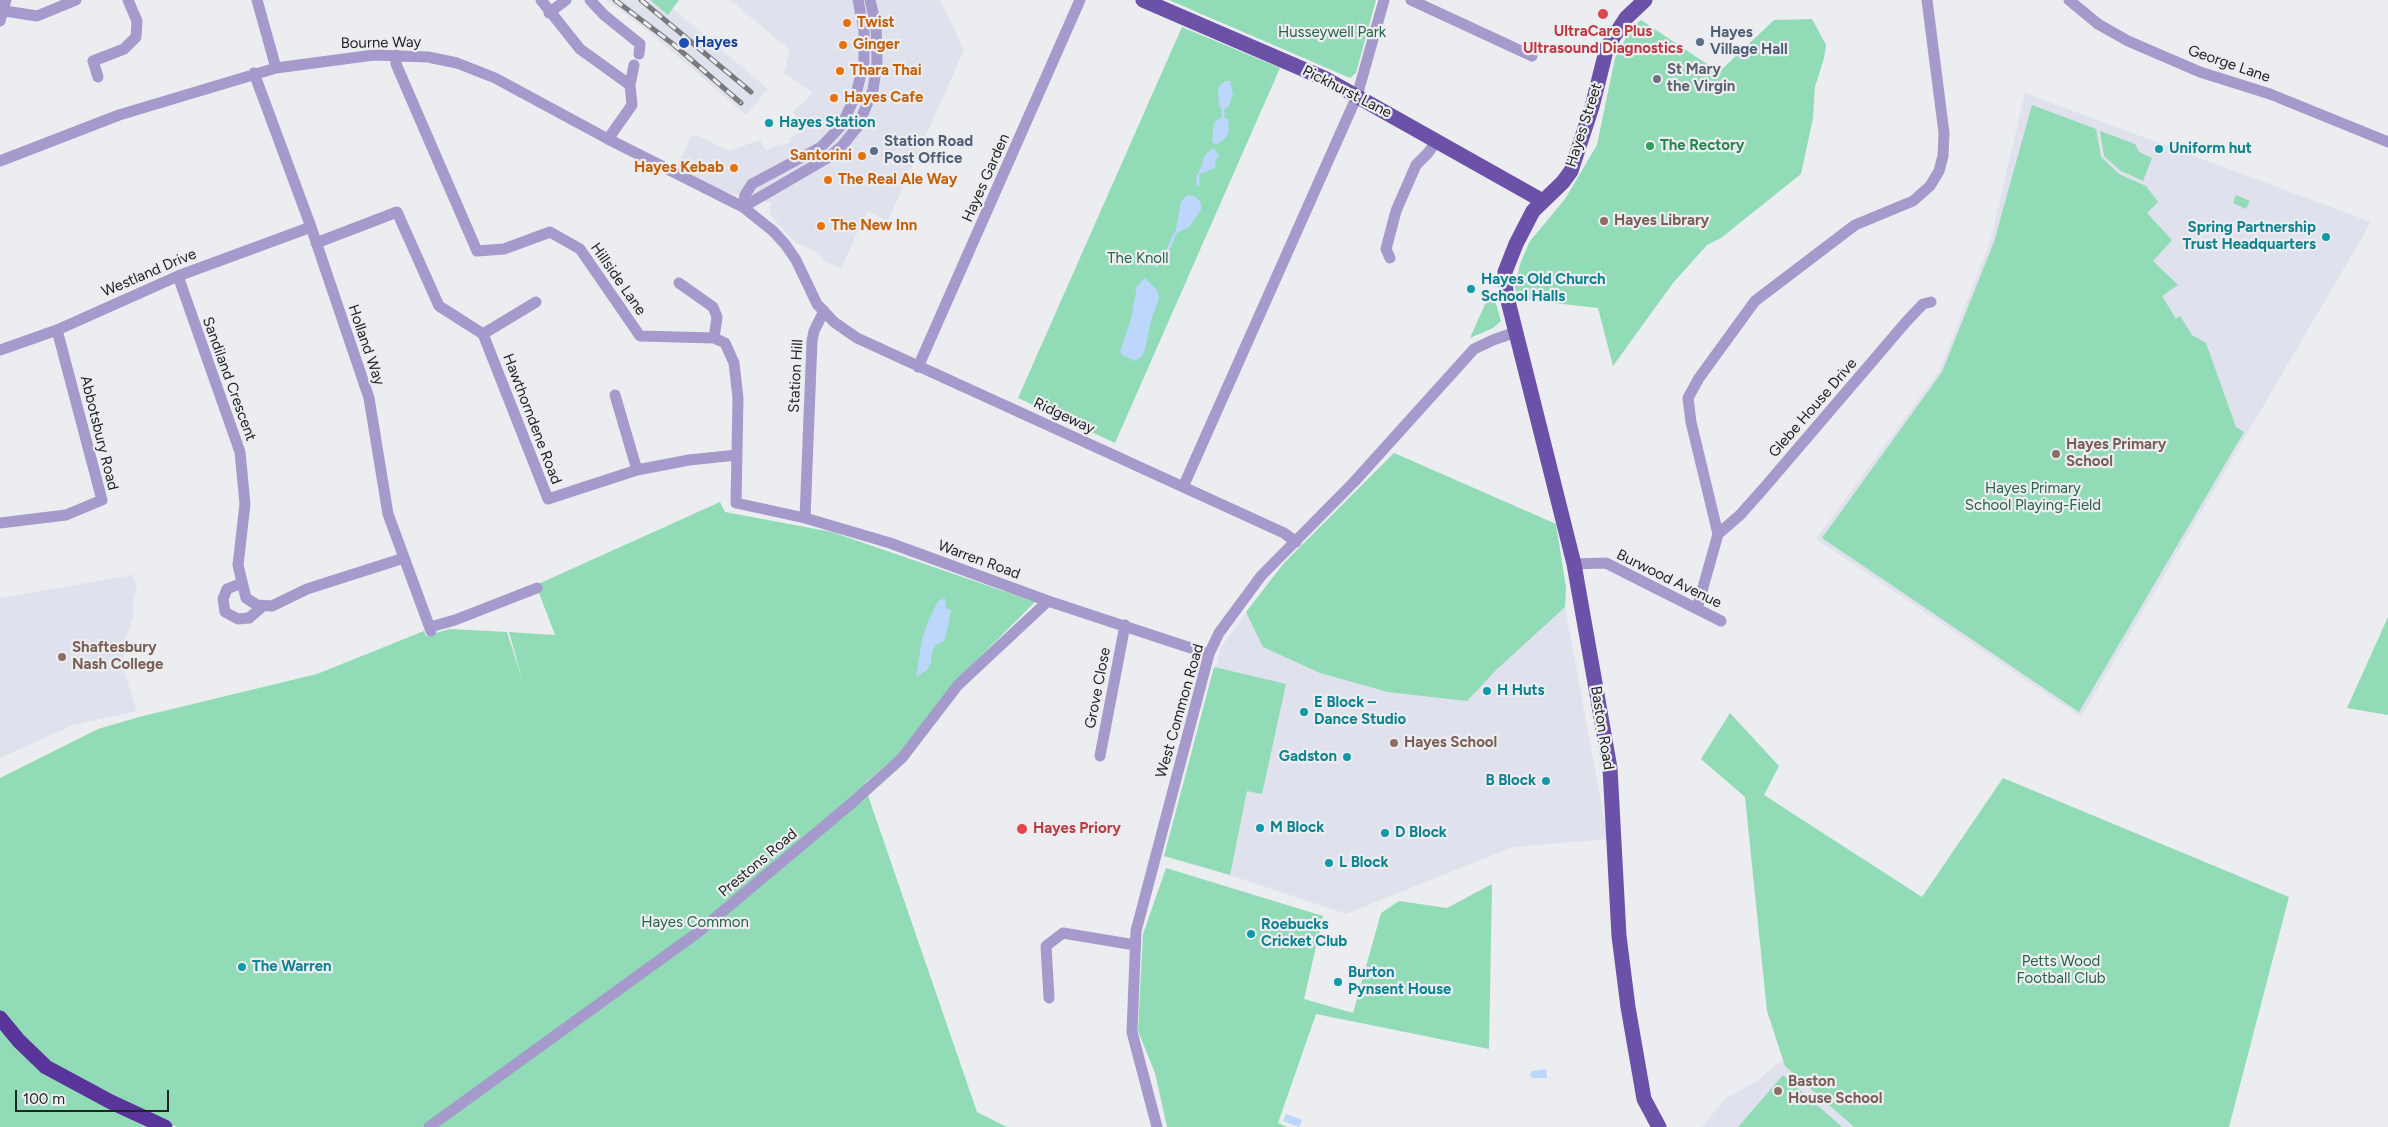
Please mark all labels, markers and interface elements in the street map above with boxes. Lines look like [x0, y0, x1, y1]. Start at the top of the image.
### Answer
marker: UltraCare Plus Ultrasound Diagnostics [1596, 7, 1610, 21]
place label: Twist [857, 14, 895, 32]
marker: Twist [841, 17, 853, 29]
place label: UltraCare Plus Ultrasound Diagnostics [1523, 23, 1683, 58]
park label: Husseywell Park [1278, 24, 1386, 42]
place label: Hayes Village Hall [1710, 24, 1788, 59]
street label: Bourne Way [340, 33, 422, 53]
place label: Hayes [695, 34, 738, 52]
marker: Hayes [677, 36, 691, 50]
place label: Ginger [853, 36, 900, 54]
marker: Hayes Village Hall [1694, 36, 1706, 48]
marker: Ginger [837, 39, 849, 51]
street label: George Lane [2185, 41, 2273, 87]
place label: St Mary the Virgin [1667, 61, 1735, 96]
place label: Thara Thai [850, 62, 922, 80]
street label: Pickhurst Lane [1299, 62, 1395, 122]
marker: Thara Thai [834, 65, 846, 77]
marker: St Mary the Virgin [1651, 73, 1663, 85]
street label: Hayes Street [1562, 81, 1606, 169]
place label: Hayes Cafe [844, 89, 923, 107]
marker: Hayes Cafe [828, 92, 840, 104]
place label: Hayes Station [779, 114, 875, 132]
marker: Hayes Station [763, 117, 775, 129]
street label: Hayes Garden [958, 131, 1014, 225]
place label: Station Road Post Office [884, 133, 973, 168]
place label: The Rectory [1660, 137, 1744, 155]
marker: The Rectory [1644, 140, 1656, 152]
place label: Uniform hut [2169, 140, 2252, 158]
marker: Uniform hut [2153, 143, 2165, 155]
marker: Station Road Post Office [868, 145, 880, 157]
place label: Santorini [790, 147, 852, 165]
marker: Santorini [856, 150, 868, 162]
place label: Hayes Kebab [634, 159, 724, 177]
marker: Hayes Kebab [728, 162, 740, 174]
place label: The Real Ale Way [838, 171, 957, 189]
marker: The Real Ale Way [822, 174, 834, 186]
place label: Hayes Library [1614, 212, 1709, 230]
marker: Hayes Library [1598, 215, 1610, 227]
place label: The New Inn [831, 217, 917, 235]
place label: Spring Partnership Trust Headquarters [2183, 219, 2316, 254]
marker: The New Inn [815, 220, 827, 232]
marker: Spring Partnership Trust Headquarters [2320, 231, 2332, 243]
street label: Hillside Lane [586, 239, 650, 319]
street label: Westland Drive [99, 245, 199, 301]
park label: The Knoll [1107, 250, 1169, 268]
place label: Hayes Old Church School Halls [1481, 271, 1606, 306]
marker: Hayes Old Church School Halls [1465, 283, 1477, 295]
street label: Holland Way [344, 302, 388, 388]
street label: Sandiland Crescent [198, 315, 260, 443]
street label: Station Hill [785, 339, 807, 413]
street label: Hawthorndene Road [499, 351, 565, 487]
street label: Glebe House Drive [1765, 355, 1861, 461]
street label: Abbotsbury Road [76, 374, 122, 492]
street label: Ridgeway [1031, 394, 1097, 438]
place label: Hayes Primary School [2066, 436, 2166, 471]
marker: Hayes Primary School [2050, 448, 2062, 460]
park label: Hayes Primary School Playing-Field [1965, 480, 2101, 515]
street label: Warren Road [935, 537, 1023, 583]
street label: Burwood Avenue [1613, 546, 1725, 612]
place label: Shaftesbury Nash College [72, 639, 163, 674]
street label: West Common Road [1152, 642, 1208, 780]
street label: Grove Close [1081, 646, 1115, 730]
marker: Shaftesbury Nash College [56, 651, 68, 663]
place label: H Huts [1497, 682, 1545, 700]
marker: H Huts [1481, 685, 1493, 697]
street label: Baston Road [1586, 685, 1618, 771]
place label: E Block – Dance Studio [1314, 694, 1406, 729]
marker: E Block – Dance Studio [1298, 706, 1310, 718]
place label: Hayes School [1404, 734, 1497, 752]
marker: Hayes School [1388, 737, 1400, 749]
place label: Gadston [1279, 748, 1337, 766]
marker: Gadston [1341, 751, 1353, 763]
place label: B Block [1485, 772, 1536, 790]
marker: B Block [1540, 775, 1552, 787]
place label: M Block [1270, 819, 1324, 837]
place label: Hayes Priory [1033, 820, 1121, 838]
marker: Hayes Priory [1015, 822, 1029, 836]
marker: M Block [1254, 822, 1266, 834]
place label: D Block [1395, 824, 1447, 842]
street label: Prestons Road [715, 825, 801, 901]
marker: D Block [1379, 827, 1391, 839]
place label: L Block [1339, 854, 1388, 872]
marker: L Block [1323, 857, 1335, 869]
park label: Hayes Common [641, 914, 749, 932]
place label: Roebucks Cricket Club [1261, 916, 1347, 951]
marker: Roebucks Cricket Club [1245, 928, 1257, 940]
park label: Petts Wood Football Club [2016, 953, 2106, 988]
place label: The Warren [252, 958, 332, 976]
marker: The Warren [236, 961, 248, 973]
place label: Burton Pynsent House [1348, 964, 1451, 999]
marker: Burton Pynsent House [1332, 976, 1344, 988]
place label: Baston House School [1788, 1073, 1882, 1108]
scale bar [18, 1080, 171, 1112]
marker: Baston House School [1772, 1085, 1784, 1097]
text: 100 m [23, 1090, 65, 1108]

